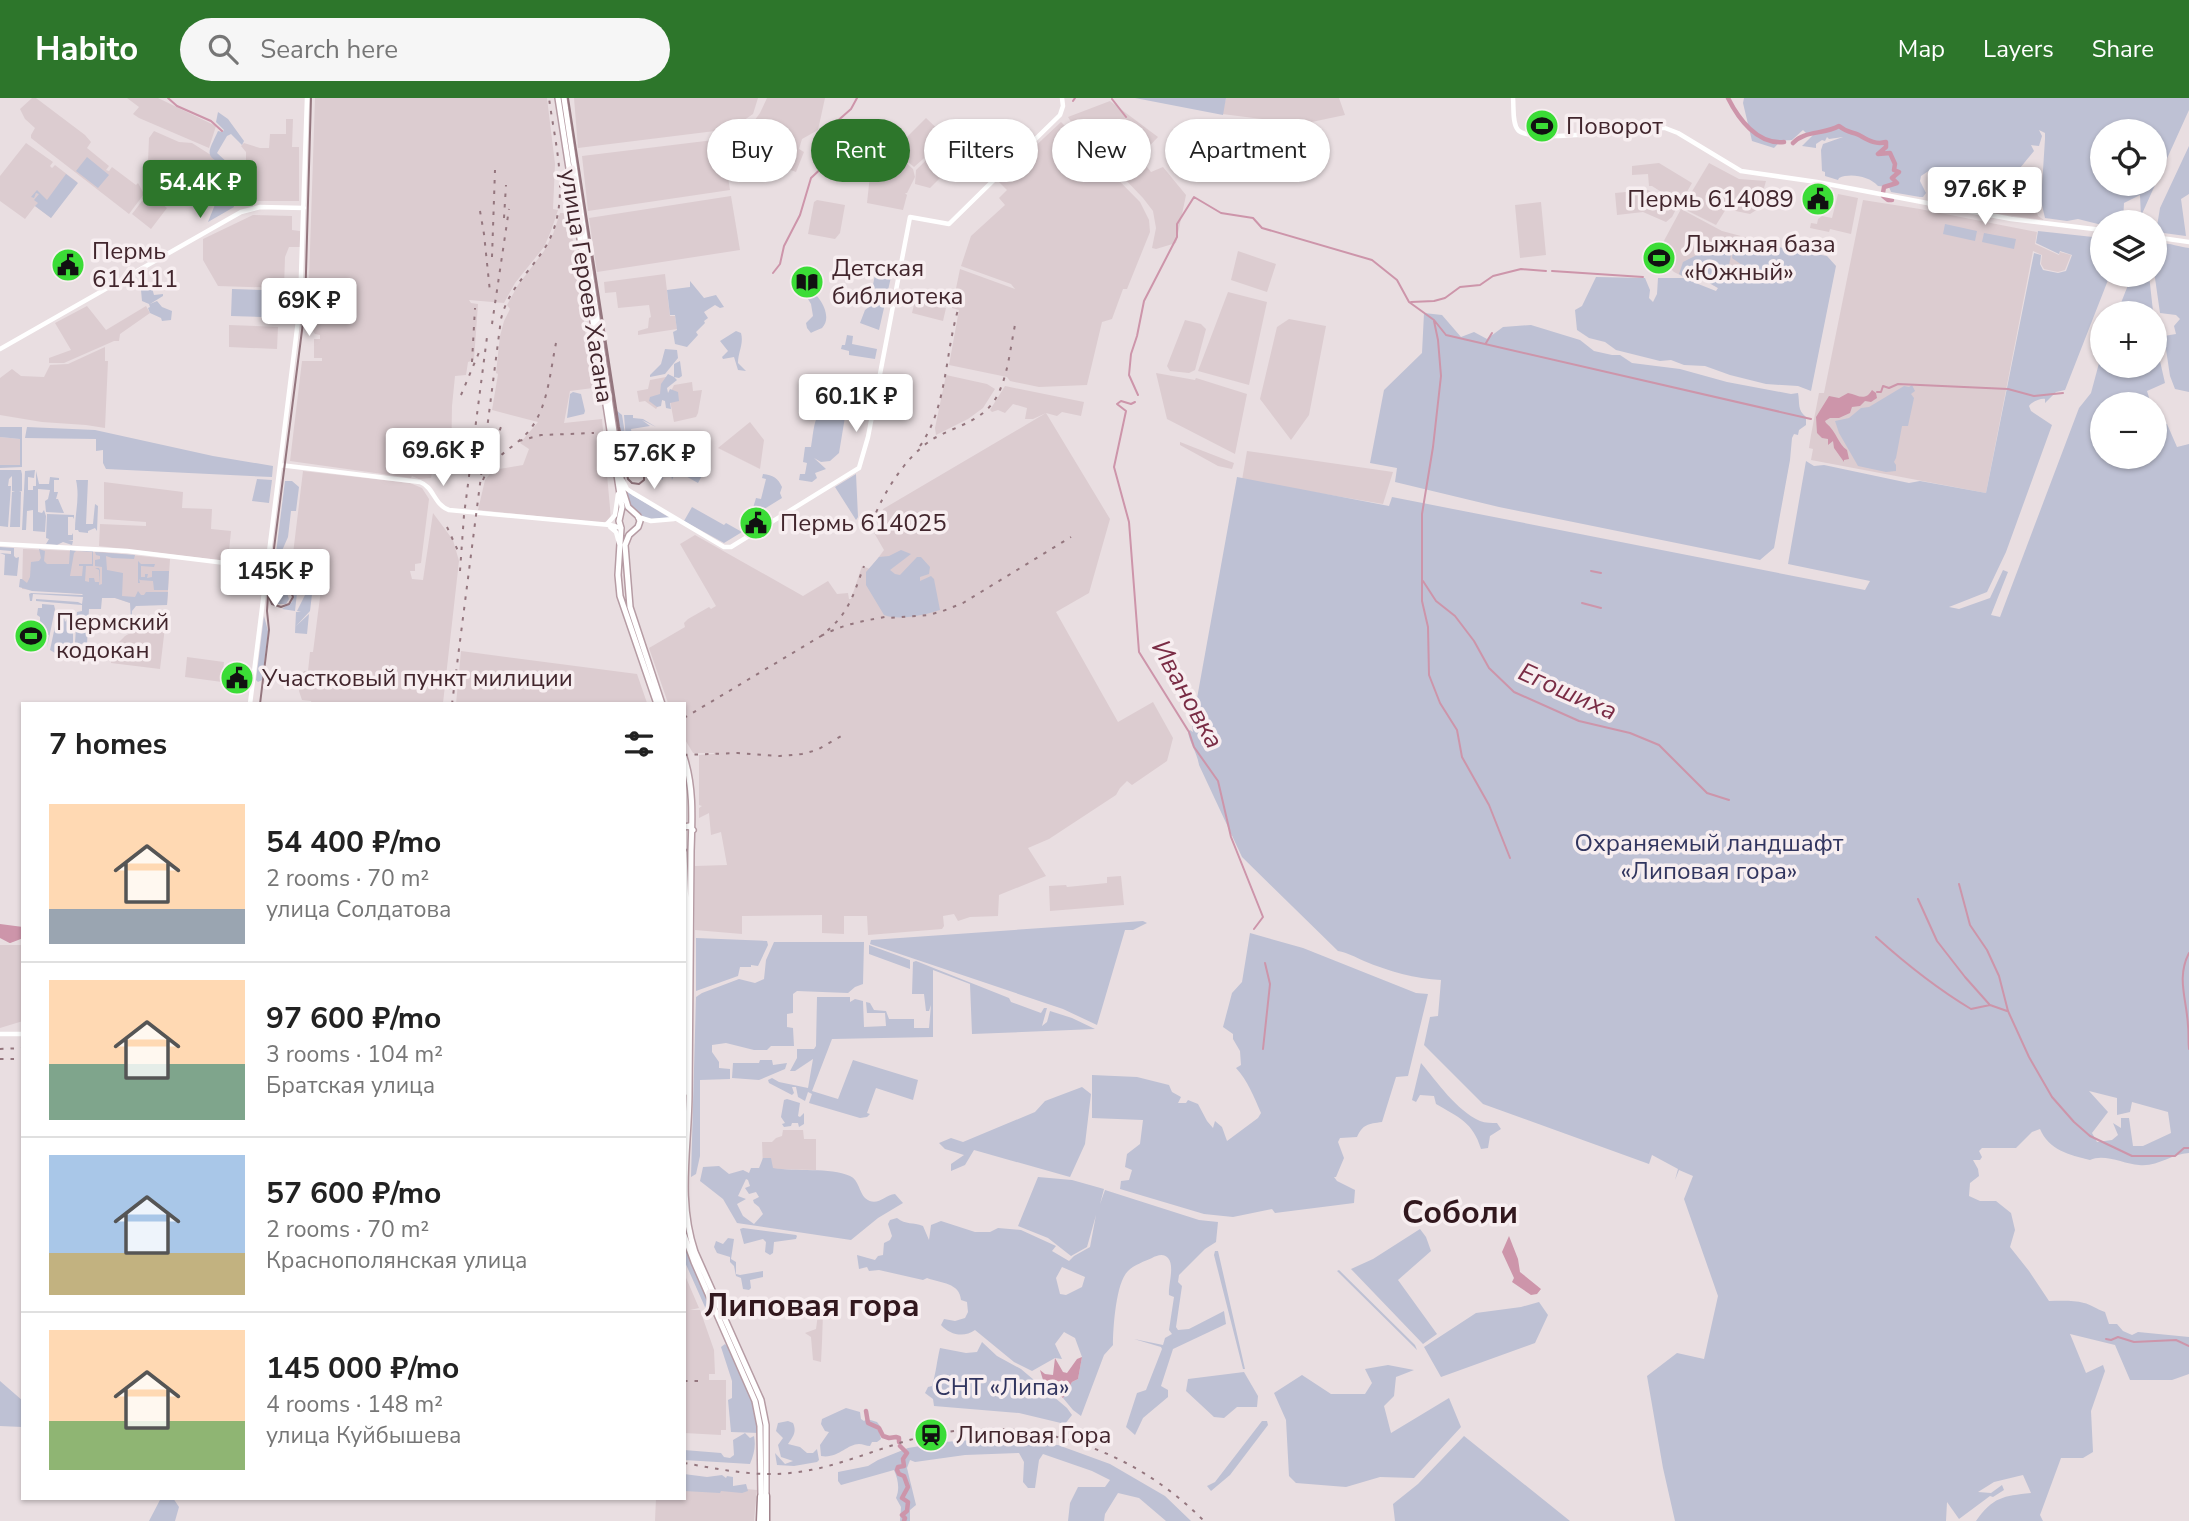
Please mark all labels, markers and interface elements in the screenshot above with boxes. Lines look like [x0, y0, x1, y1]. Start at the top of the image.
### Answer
search box [180, 18, 670, 81]
text: Habito [35, 27, 138, 72]
icon: search [204, 30, 242, 68]
text: Search here [260, 32, 398, 67]
text: Map [1898, 33, 1945, 65]
text: Layers [1983, 33, 2054, 65]
text: Share [2092, 33, 2154, 65]
sports icon: Поворот [1523, 107, 1561, 145]
place label: Поворот [1566, 110, 1663, 142]
chip: Buy [707, 119, 797, 182]
chip: Rent [811, 119, 910, 182]
chip: Filters [924, 119, 1038, 182]
chip: New [1052, 119, 1151, 182]
chip: Apartment [1165, 119, 1330, 182]
map controls [2090, 119, 2167, 469]
button: locate [2090, 119, 2167, 196]
pin: 54.4K ₽ [135, 160, 265, 220]
text: 54.4K ₽ [159, 167, 241, 198]
street label: улица Героев Хасана [553, 167, 621, 405]
pin: 97.6K ₽ [1920, 167, 2050, 227]
text: 97.6K ₽ [1944, 174, 2026, 205]
public building icon: Пермь 614089 [1799, 180, 1837, 218]
place label: Пермь 614089 [1627, 183, 1794, 215]
button: layers [2090, 210, 2167, 287]
place label: Лыжная база «Южный» [1684, 228, 1836, 288]
place label: Пермь 614111 [92, 235, 178, 295]
sports icon: Лыжная база «Южный» [1640, 239, 1678, 277]
public building icon: Пермь 614111 [49, 246, 87, 284]
place label: Детская библиотека [832, 252, 964, 312]
library icon: Детская библиотека [788, 263, 826, 301]
pin: 69K ₽ [260, 278, 358, 338]
text: 69K ₽ [278, 285, 340, 316]
button: + [2090, 301, 2167, 378]
pin: 60.1K ₽ [791, 374, 921, 434]
text: 60.1K ₽ [815, 381, 897, 412]
button: − [2090, 392, 2167, 469]
pin: 69.6K ₽ [378, 428, 508, 488]
pin: 57.6K ₽ [589, 432, 719, 491]
text: 69.6K ₽ [402, 435, 484, 466]
text: 57.6K ₽ [613, 438, 695, 469]
public building icon: Пермь 614025 [737, 504, 775, 542]
place label: Пермь 614025 [780, 507, 947, 539]
pin: 145K ₽ [218, 550, 332, 609]
text: 145K ₽ [237, 556, 313, 587]
place label: Пермский кодокан [56, 606, 169, 666]
sports icon: Пермский кодокан [12, 617, 50, 655]
water label: Ивановка [1143, 634, 1232, 755]
water label: Егошиха [1513, 654, 1623, 729]
public building icon: Участковый пункт милиции [218, 659, 256, 697]
place label: Участковый пункт милиции [261, 662, 573, 694]
text: 7 homes [49, 724, 167, 765]
icon: filters [620, 725, 658, 763]
text: 54 400 ₽/mo [266, 822, 441, 863]
park label: Охраняемый ландшафт «Липовая гора» [1575, 827, 1844, 887]
icon: home [105, 832, 189, 916]
text: 2 rooms · 70 m² [266, 863, 429, 894]
text: улица Солдатова [266, 894, 451, 925]
text: 97 600 ₽/mo [266, 998, 441, 1039]
icon: home [105, 1008, 189, 1092]
text: 3 rooms · 104 m² [266, 1039, 443, 1070]
text: Братская улица [266, 1070, 435, 1101]
text: 57 600 ₽/mo [266, 1173, 441, 1214]
icon: home [105, 1183, 189, 1267]
district label: Соболи [1402, 1191, 1518, 1234]
text: 2 rooms · 70 m² [266, 1214, 429, 1245]
text: Краснополянская улица [266, 1245, 527, 1276]
district label: Липовая гора [704, 1284, 920, 1327]
text: 145 000 ₽/mo [266, 1348, 459, 1389]
icon: home [105, 1358, 189, 1442]
park label: СНТ «Липа» [935, 1371, 1069, 1403]
text: 4 rooms · 148 m² [266, 1389, 443, 1420]
station icon: Липовая Гора [912, 1416, 950, 1454]
place label: Липовая Гора [956, 1419, 1111, 1451]
text: улица Куйбышева [266, 1420, 461, 1451]

